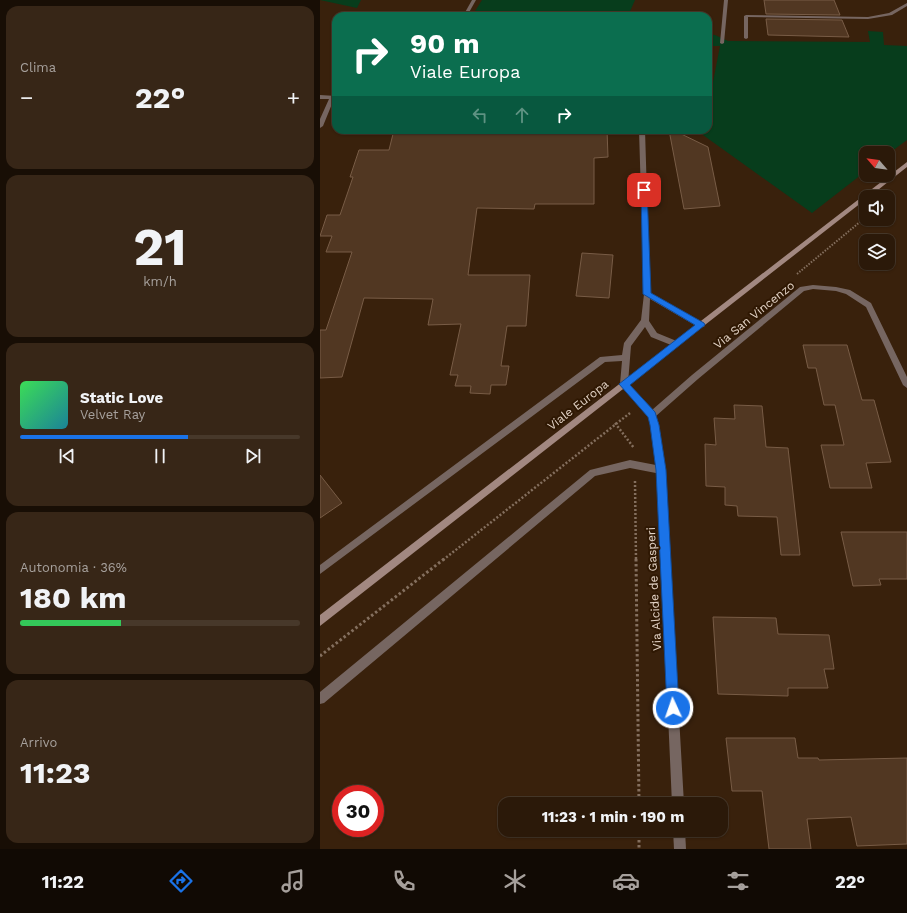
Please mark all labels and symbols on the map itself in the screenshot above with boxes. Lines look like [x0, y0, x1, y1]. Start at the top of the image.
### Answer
north arrow [859, 146, 895, 182]
pin [627, 173, 661, 207]
street label: Via San Vincenzo [711, 278, 797, 352]
street label: Viale Europa [545, 377, 611, 433]
street label: Via Alcide de Gasperi [644, 527, 664, 651]
position arrow [652, 687, 694, 729]
speed limit sign: 30 [332, 785, 384, 837]

